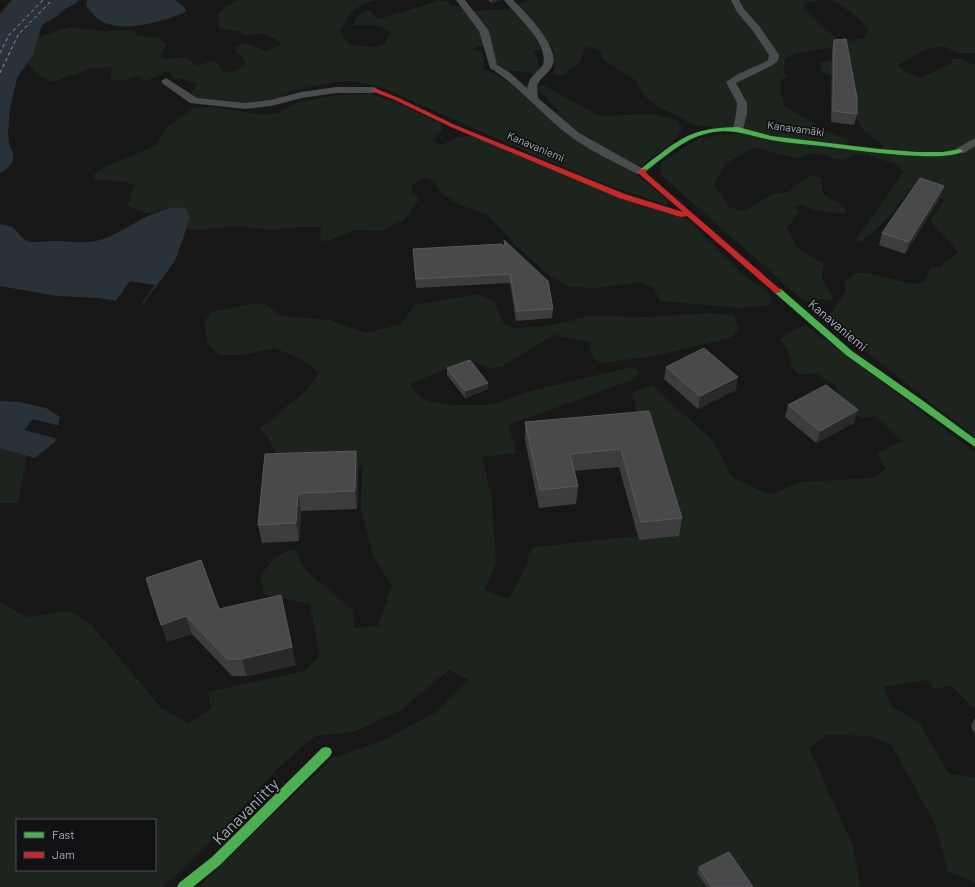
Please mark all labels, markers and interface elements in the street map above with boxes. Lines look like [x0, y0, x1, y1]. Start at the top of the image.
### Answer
street label: Kanavamäki [767, 118, 826, 138]
street label: Kanavaniemi [505, 128, 567, 164]
street label: Kanavaniemi [805, 296, 871, 354]
street label: Kanavaniitty [208, 773, 283, 848]
legend [16, 819, 156, 871]
text: Fast [52, 827, 75, 841]
text: Jam [52, 847, 75, 861]

